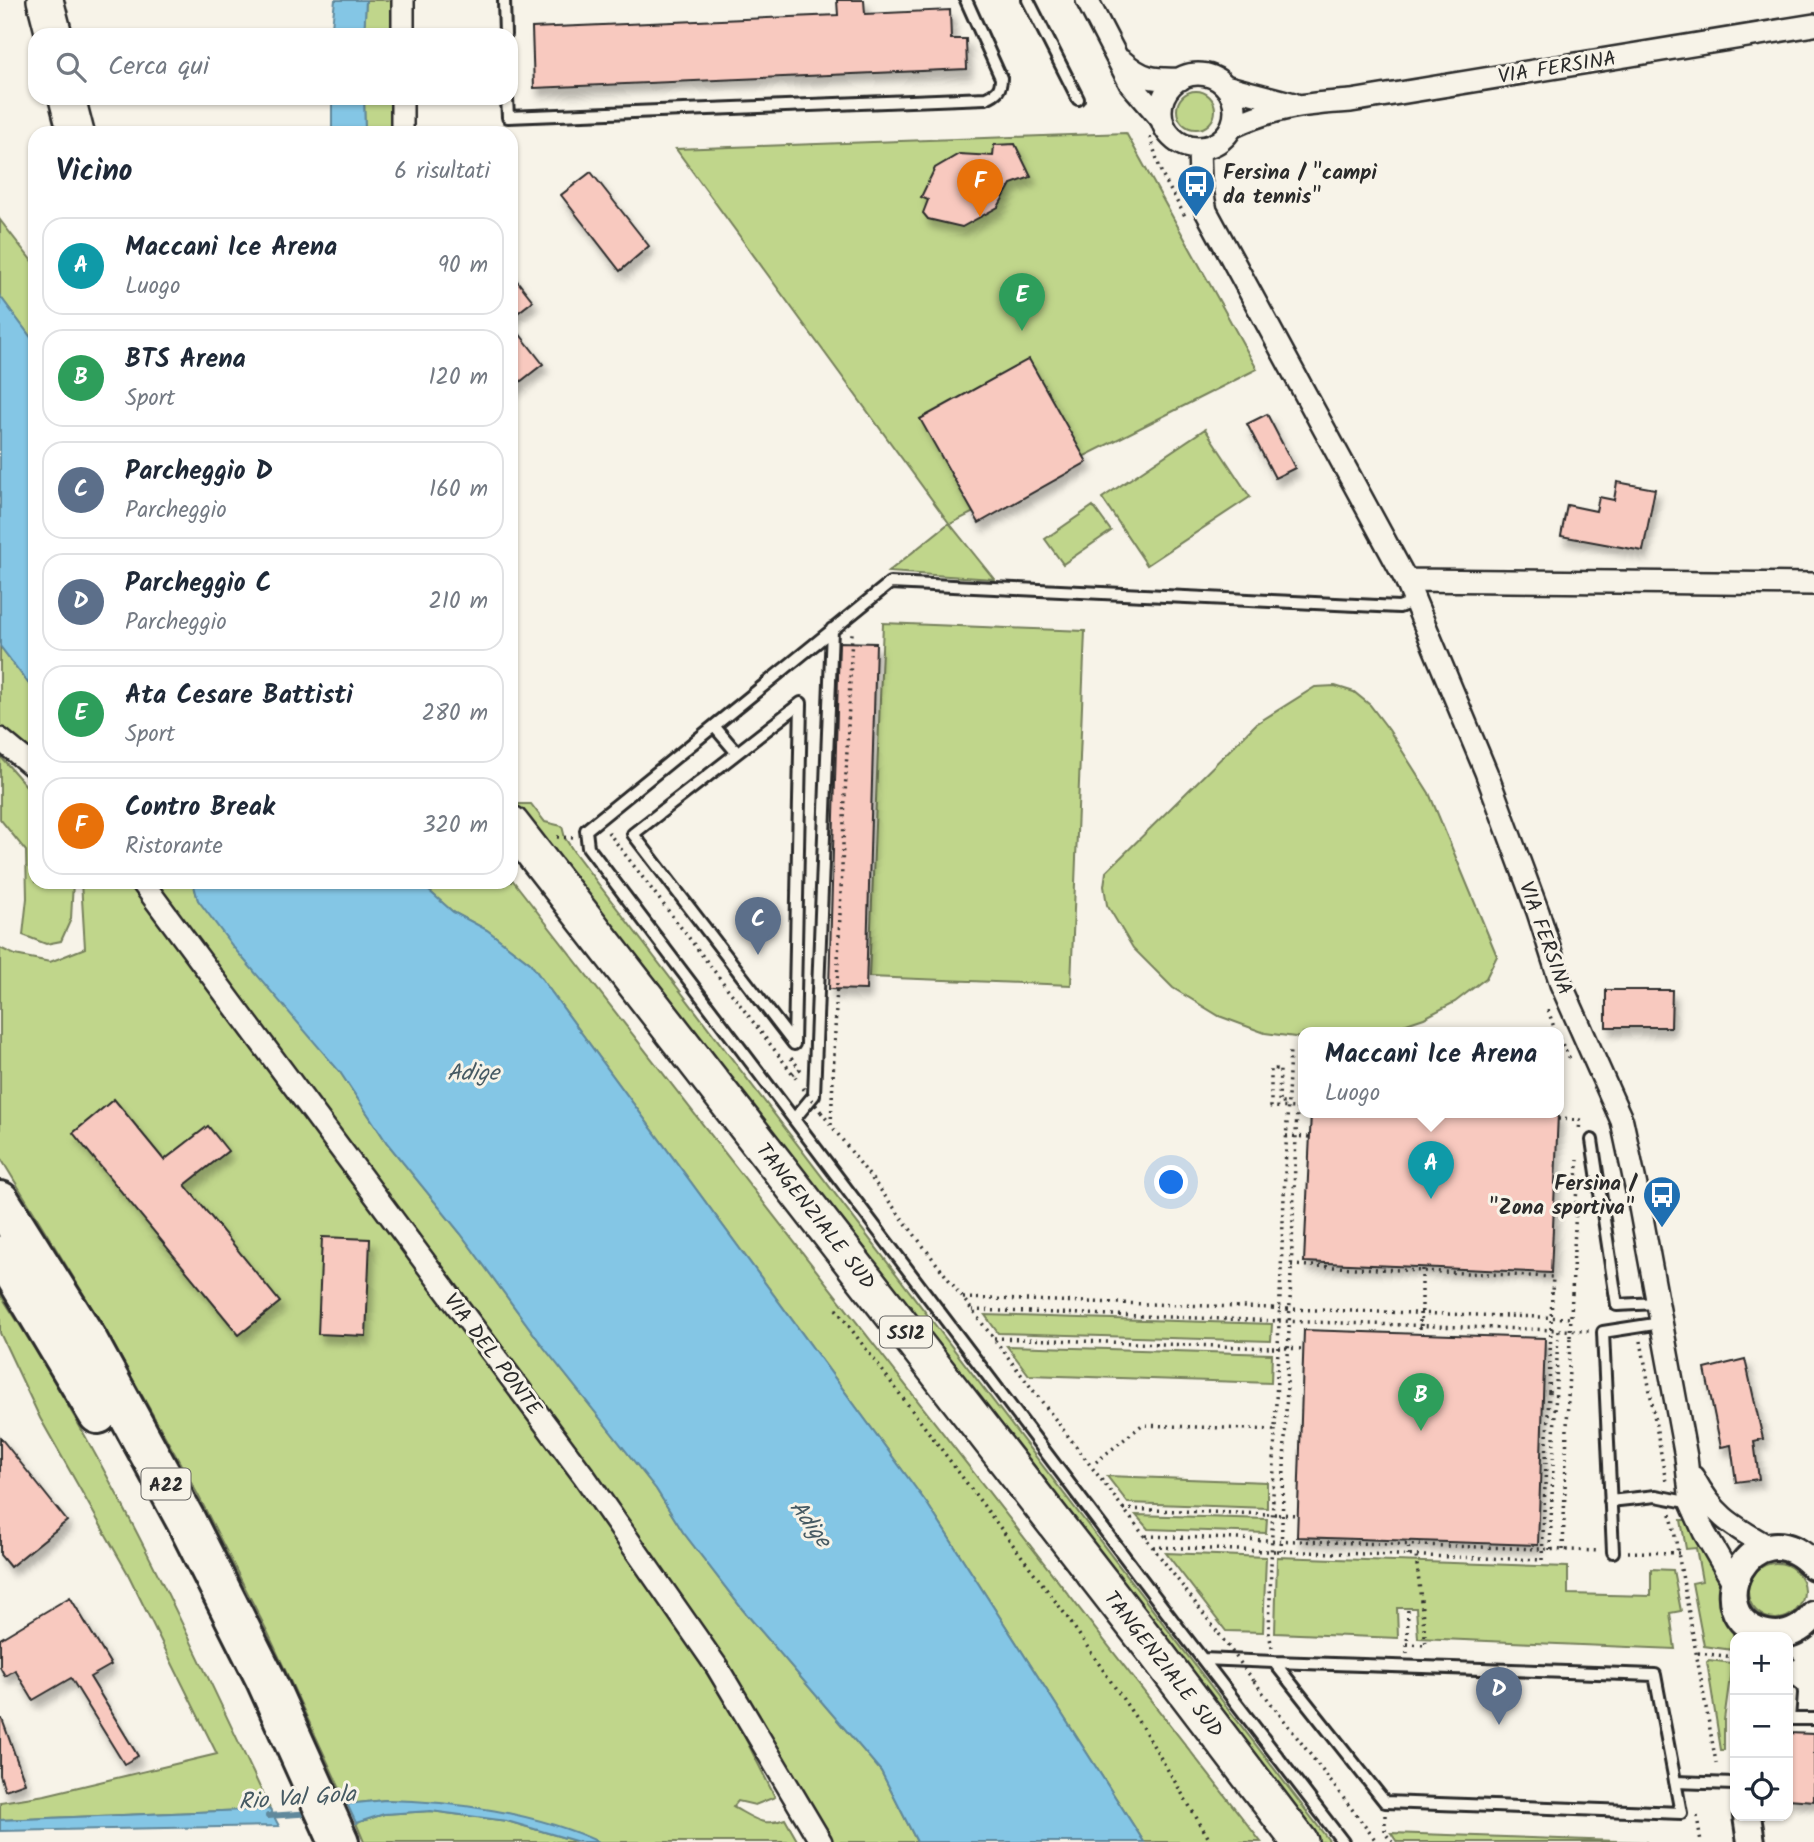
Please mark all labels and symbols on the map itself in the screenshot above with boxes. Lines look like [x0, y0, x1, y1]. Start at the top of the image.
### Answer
street label: VIA FERSINA [1496, 43, 1619, 94]
place label: Fersina / "campi da tennis" [1223, 157, 1378, 214]
pin: F [957, 159, 1003, 217]
bus stop icon: Fersina / "campi da tennis" [1175, 163, 1217, 218]
pin: E [999, 273, 1045, 331]
street label: VIA FERSINA [1509, 877, 1580, 1000]
pin: C [735, 897, 781, 955]
water label: Adige [447, 1056, 502, 1092]
street label: TANGENZIALE SUD [747, 1136, 883, 1298]
pin: A [1408, 1141, 1454, 1199]
your location [1154, 1165, 1188, 1199]
place label: Fersina / "Zona sportiva" [1488, 1168, 1638, 1225]
bus stop icon: Fersina / "Zona sportiva" [1641, 1174, 1683, 1229]
street label: VIA DEL PONTE [435, 1286, 550, 1424]
road number: SS12 [880, 1316, 932, 1348]
pin: B [1398, 1373, 1444, 1431]
road number: A22 [142, 1468, 190, 1500]
water label: Adige [779, 1493, 841, 1558]
street label: TANGENZIALE SUD [1095, 1584, 1231, 1746]
pin: D [1476, 1667, 1522, 1725]
water label: Rio Val Gola [237, 1777, 359, 1821]

